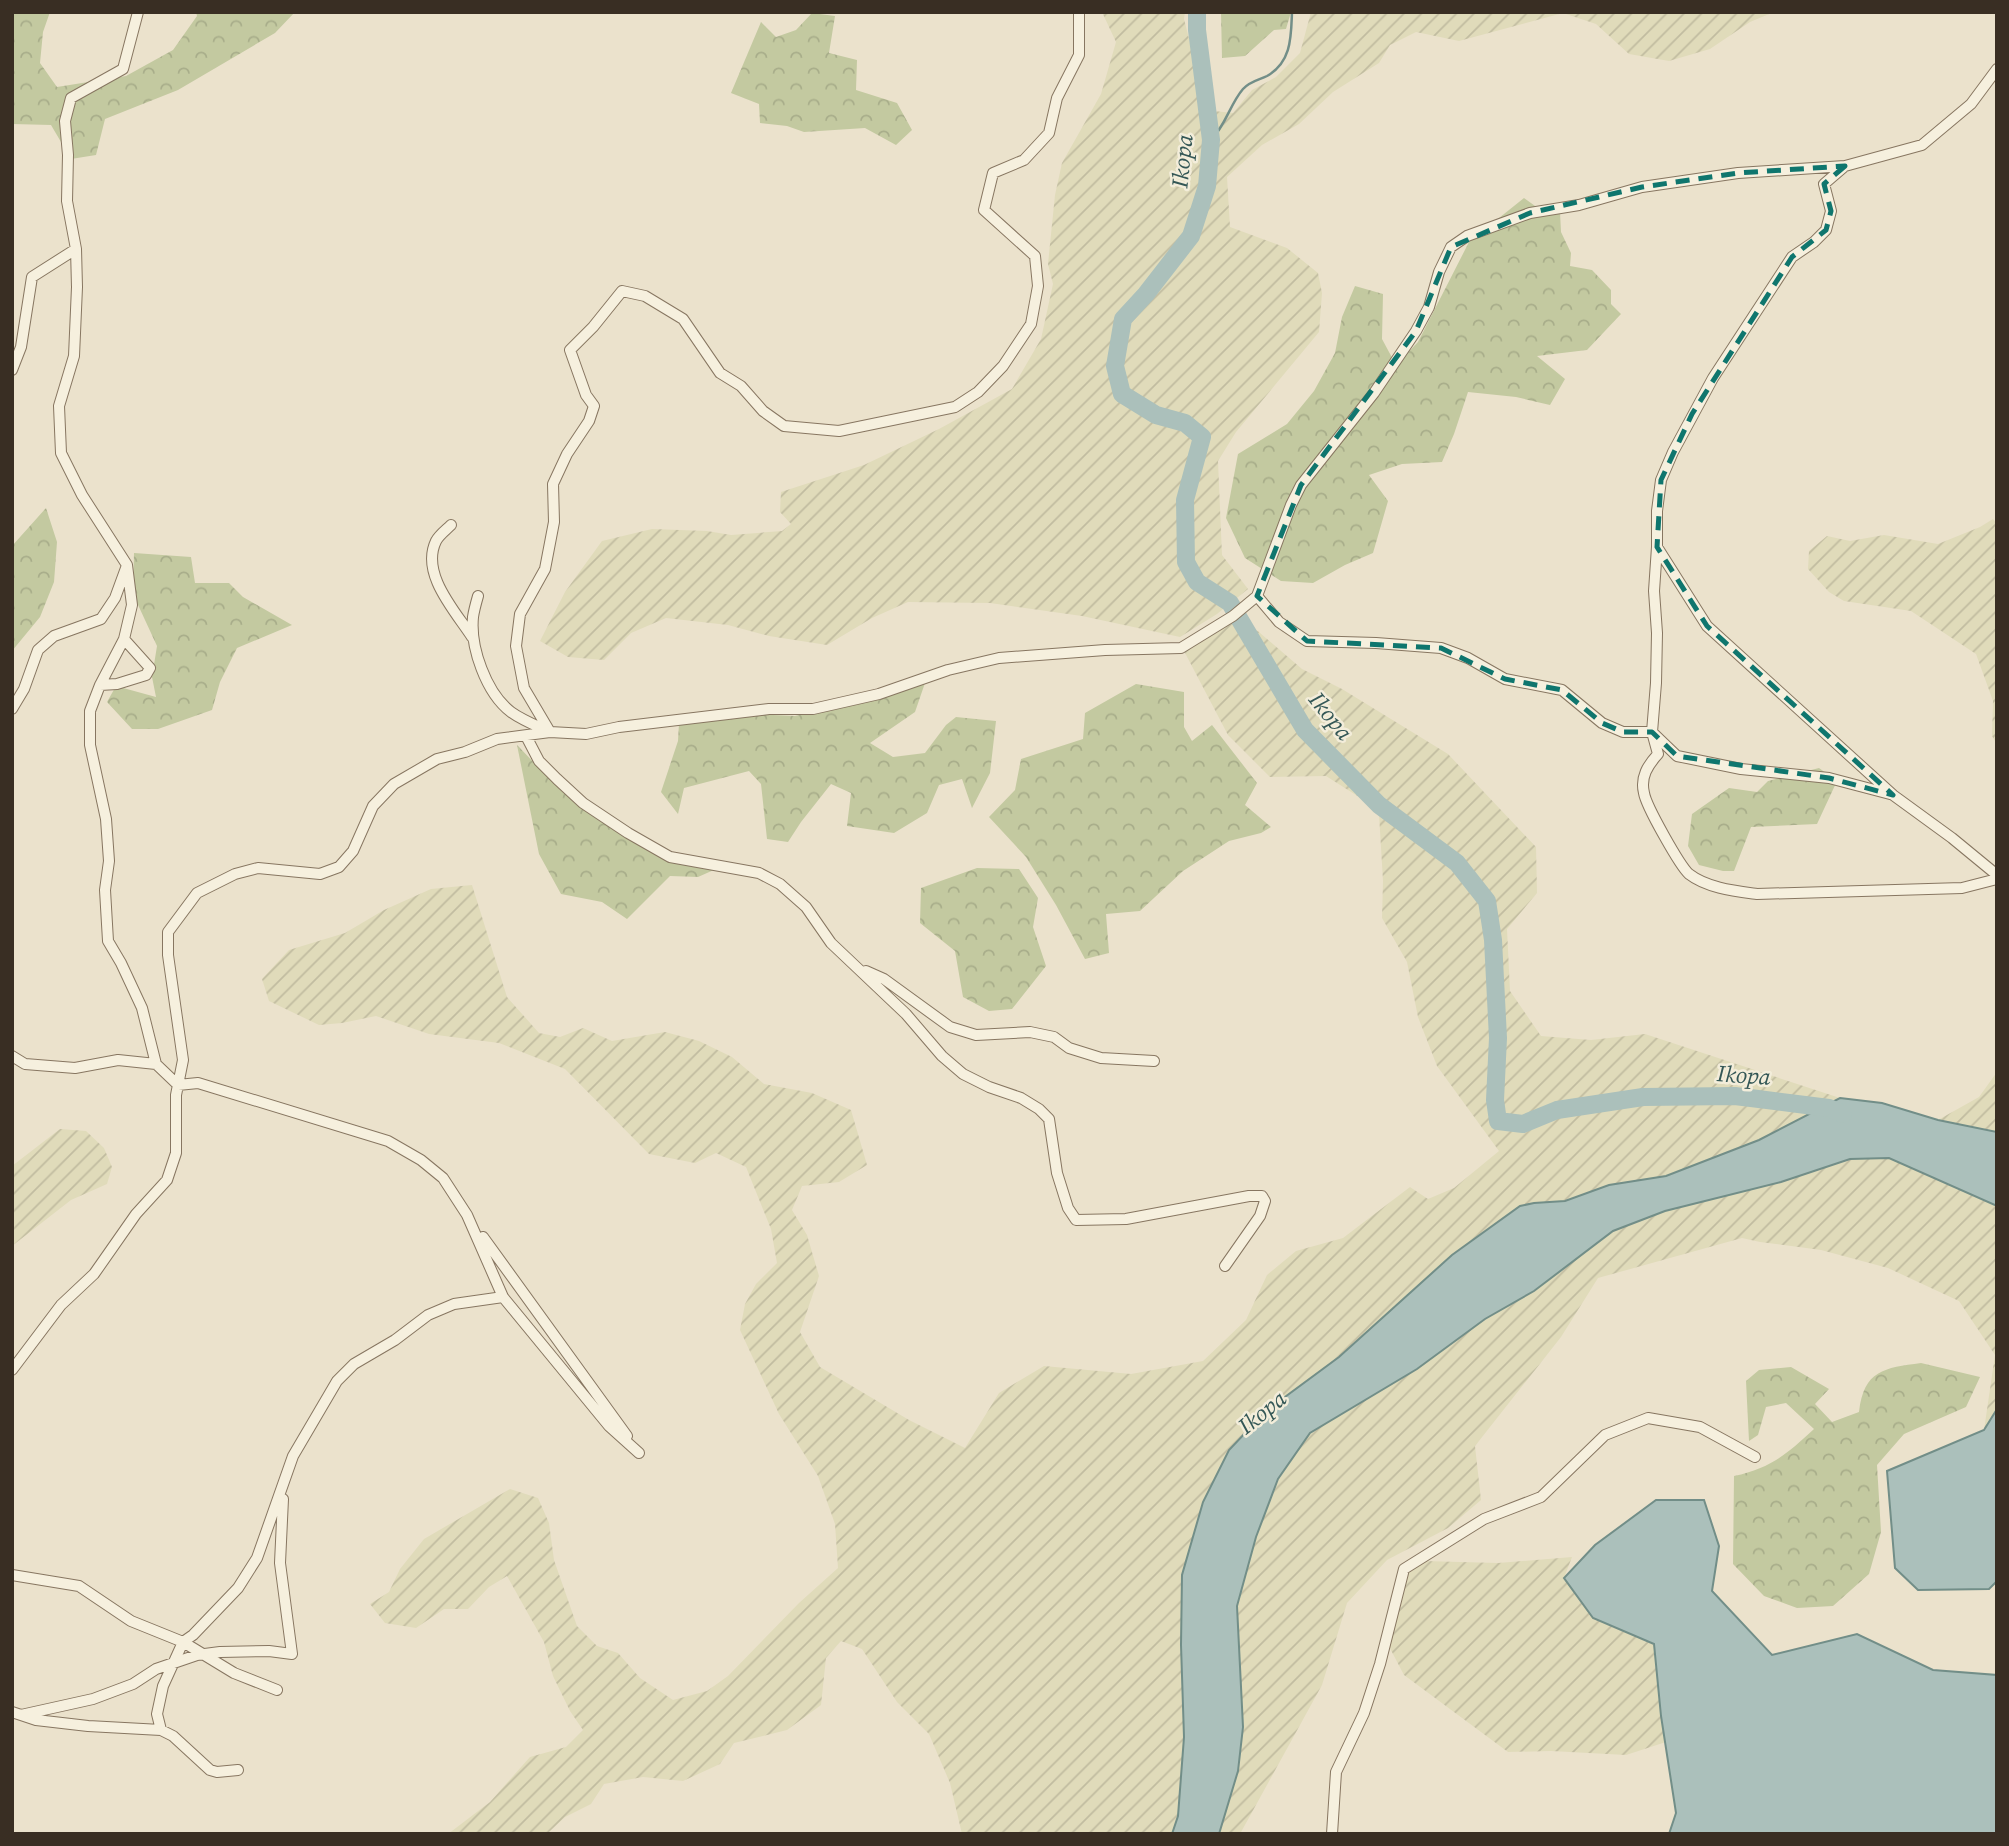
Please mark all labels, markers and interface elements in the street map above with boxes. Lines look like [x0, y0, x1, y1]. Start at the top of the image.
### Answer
water label: Ikopa [1163, 133, 1201, 190]
water label: Ikopa [1301, 684, 1360, 747]
water label: Ikopa [1715, 1057, 1772, 1093]
water label: Ikopa [1230, 1383, 1293, 1442]

